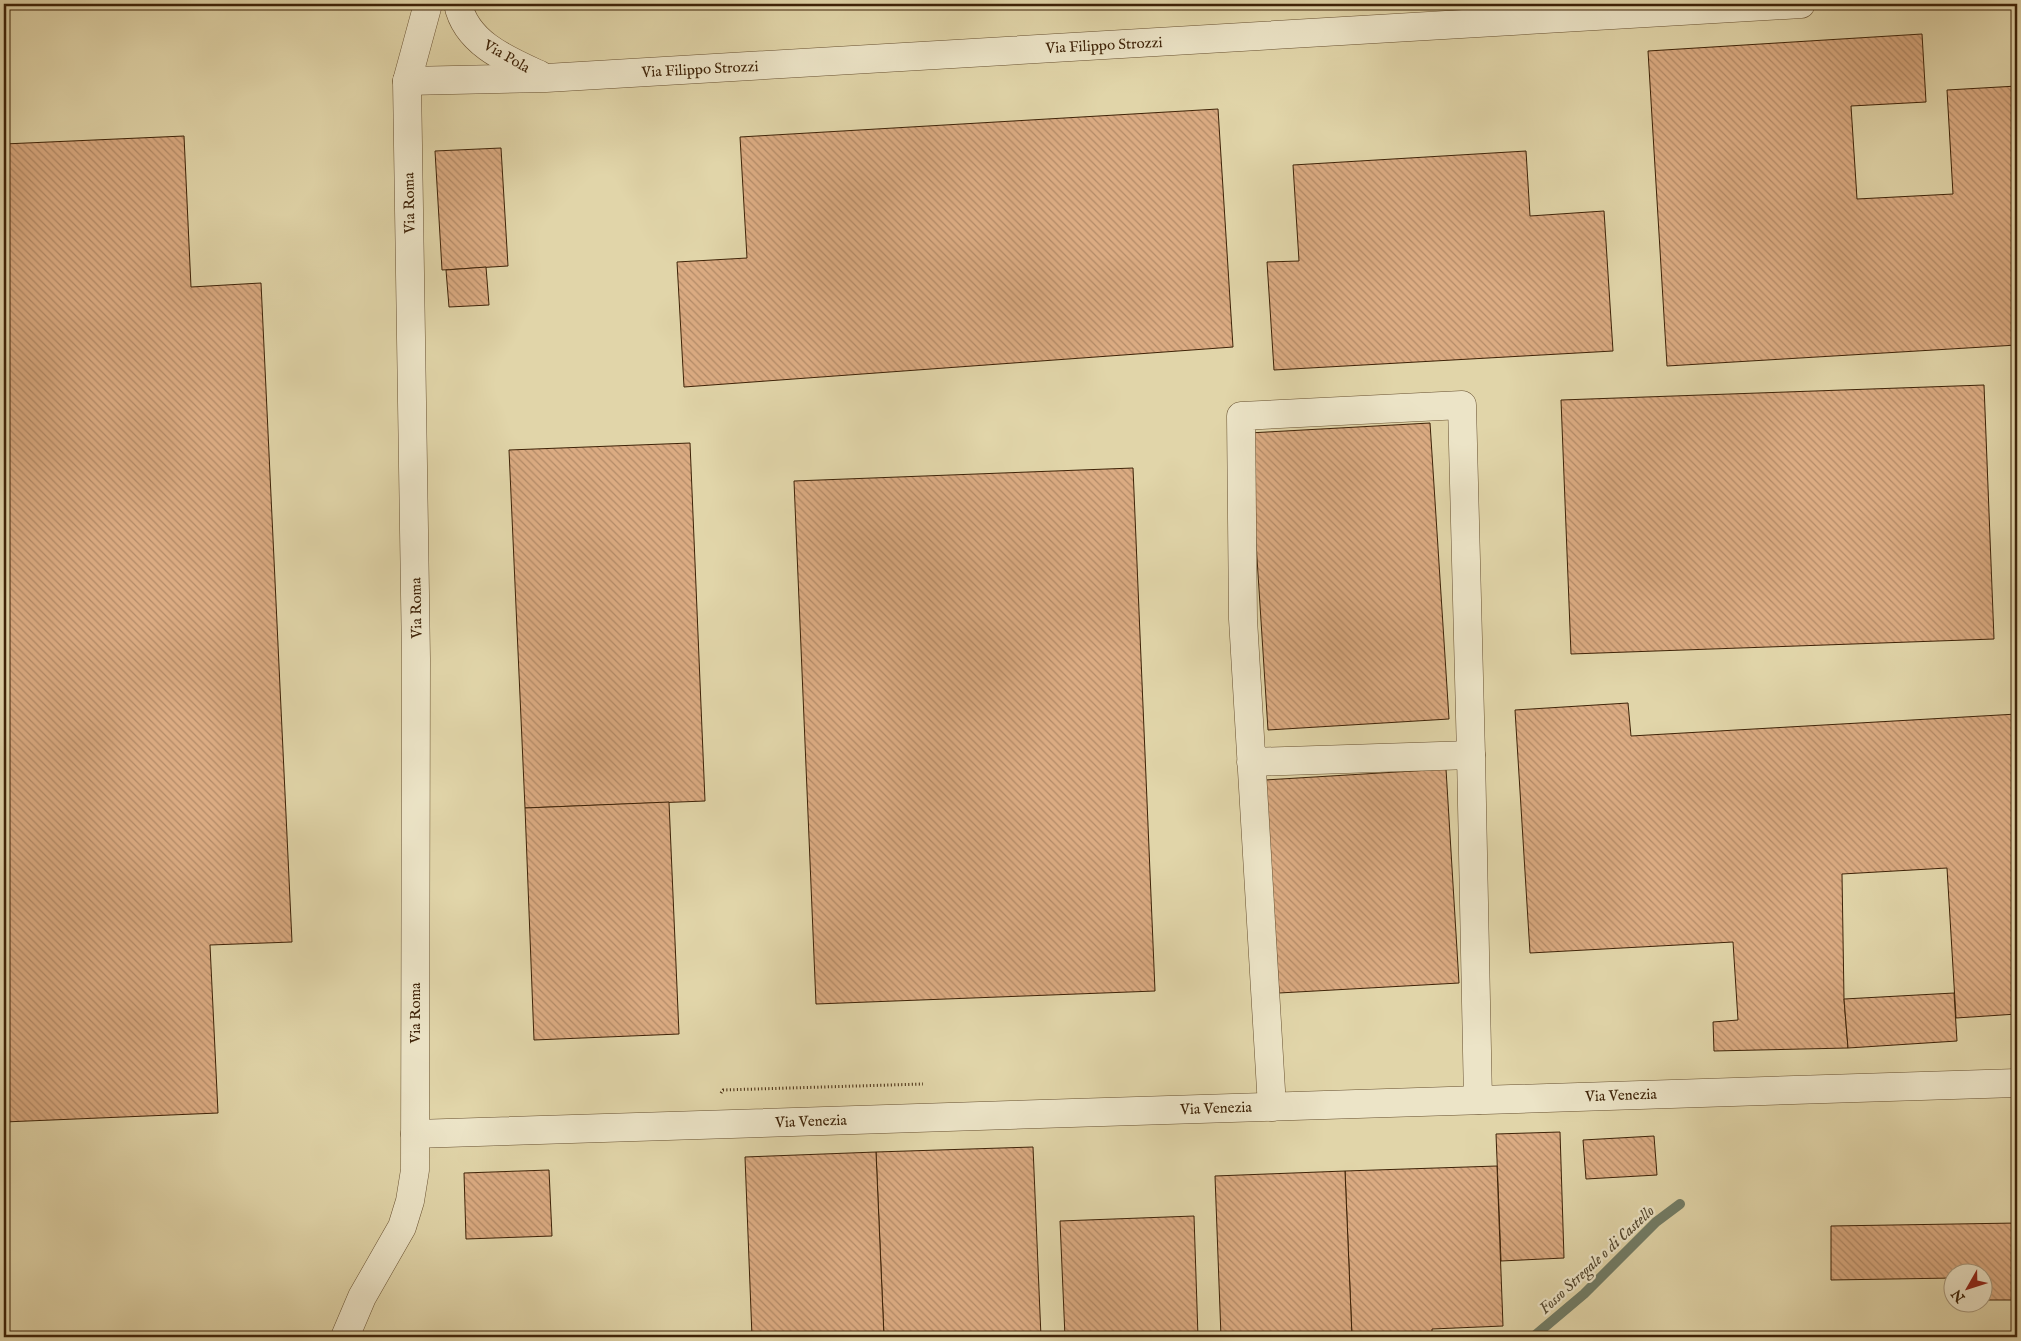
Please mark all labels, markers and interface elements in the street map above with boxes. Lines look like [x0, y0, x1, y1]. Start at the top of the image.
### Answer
street label: Via Filippo Strozzi [1044, 33, 1163, 58]
street label: Via Pola [479, 35, 534, 78]
street label: Via Filippo Strozzi [640, 57, 759, 82]
street label: Via Roma [399, 172, 420, 235]
street label: Via Roma [406, 577, 427, 640]
street label: Via Roma [406, 982, 425, 1045]
street label: Via Venezia [1584, 1085, 1658, 1106]
street label: Via Venezia [1179, 1098, 1253, 1119]
street label: Via Venezia [774, 1111, 848, 1132]
water label: Fosso Stregale o di Castello [1535, 1202, 1659, 1319]
north arrow [1944, 1264, 1994, 1314]
text: N [1948, 1285, 1970, 1307]

